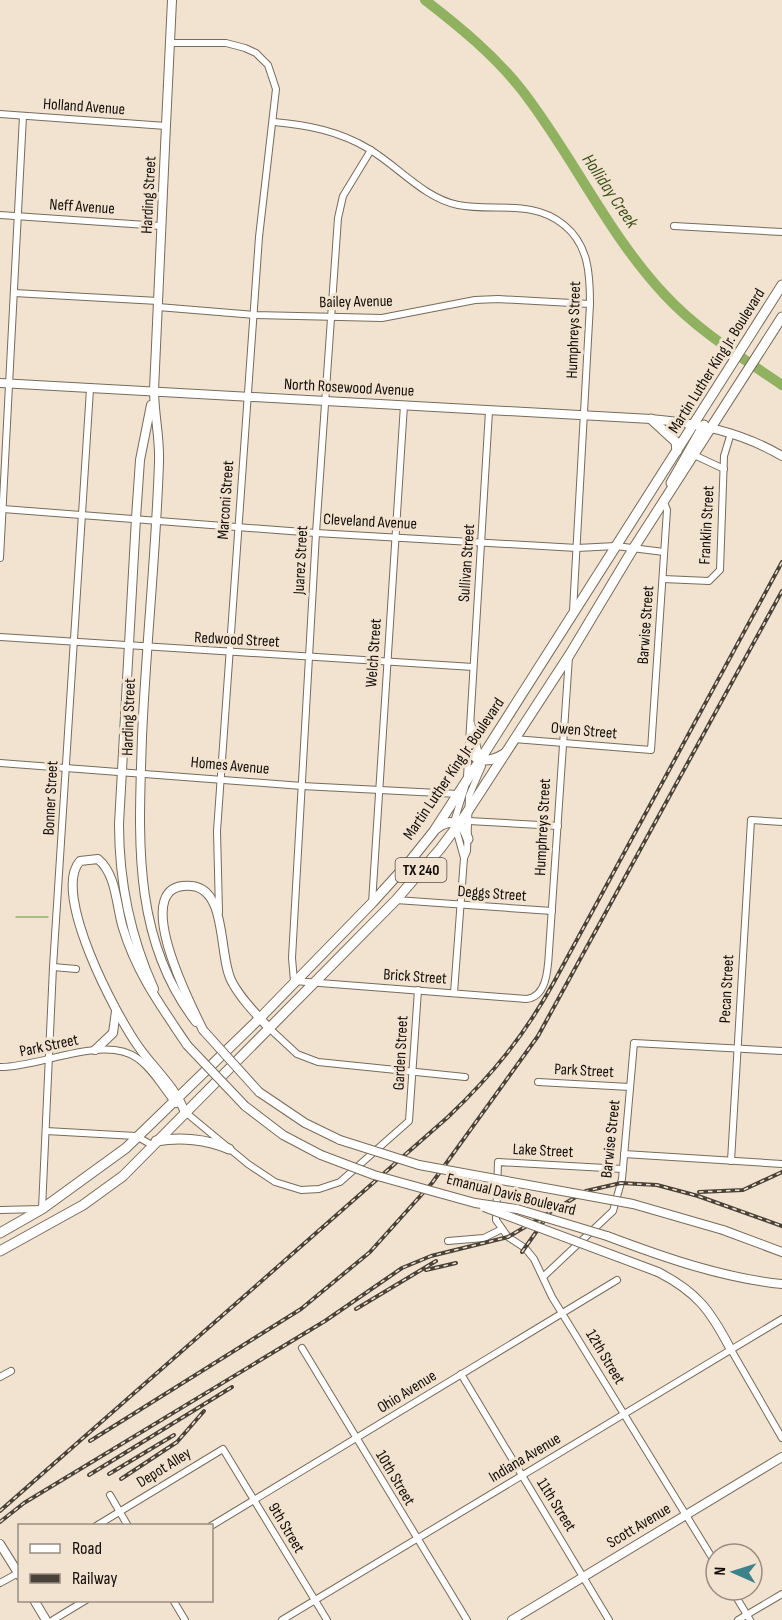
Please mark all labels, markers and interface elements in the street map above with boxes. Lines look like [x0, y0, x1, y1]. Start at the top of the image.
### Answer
street label: Holland Avenue [42, 95, 126, 119]
water label: Holliday Creek [578, 150, 643, 233]
street label: Harding Street [137, 156, 161, 234]
street label: Neff Avenue [49, 195, 115, 219]
street label: Humphreys Street [563, 281, 585, 379]
street label: Martin Luther King Jr. Boulevard [665, 285, 769, 437]
street label: Bailey Avenue [319, 292, 393, 312]
street label: North Rosewood Avenue [283, 375, 415, 401]
street label: Marconi Street [214, 460, 238, 540]
street label: Franklin Street [695, 485, 719, 565]
street label: Cleveland Avenue [323, 510, 417, 534]
street label: Sullivan Street [455, 523, 479, 603]
street label: Juarez Street [290, 525, 312, 596]
street label: Barwise Street [634, 585, 658, 665]
street label: Welch Street [362, 618, 386, 688]
street label: Redwood Street [194, 628, 280, 652]
street label: Harding Street [118, 678, 140, 756]
street label: Martin Luther King Jr. Boulevard [399, 694, 509, 844]
street label: Owen Street [550, 719, 618, 743]
street label: Homes Avenue [190, 753, 270, 779]
street label: Bonner Street [40, 760, 62, 836]
street label: Humphreys Street [531, 778, 555, 876]
road number: TX 240 [396, 858, 446, 882]
street label: Deggs Street [457, 882, 527, 906]
street label: Pecan Street [716, 954, 738, 1024]
street label: Brick Street [383, 965, 447, 989]
street label: Garden Street [390, 1015, 412, 1091]
street label: Park Street [18, 1030, 80, 1062]
street label: Park Street [554, 1060, 614, 1082]
street label: Barwise Street [597, 1099, 625, 1179]
street label: Lake Street [512, 1140, 574, 1162]
street label: Emanual Davis Boulevard [444, 1170, 578, 1220]
street label: 12th Street [581, 1326, 629, 1388]
street label: Ohio Avenue [374, 1366, 440, 1418]
street label: Indiana Avenue [486, 1429, 564, 1487]
street label: Depot Alley [133, 1444, 195, 1492]
street label: 10th Street [371, 1447, 419, 1509]
street label: 11th Street [532, 1475, 580, 1535]
street label: 9th Street [264, 1499, 308, 1557]
street label: Scott Avenue [604, 1500, 674, 1552]
legend [18, 1524, 213, 1602]
text: Road [72, 1538, 102, 1559]
north arrow [704, 1542, 764, 1602]
text: N [711, 1567, 730, 1576]
text: Railway [72, 1568, 117, 1589]

